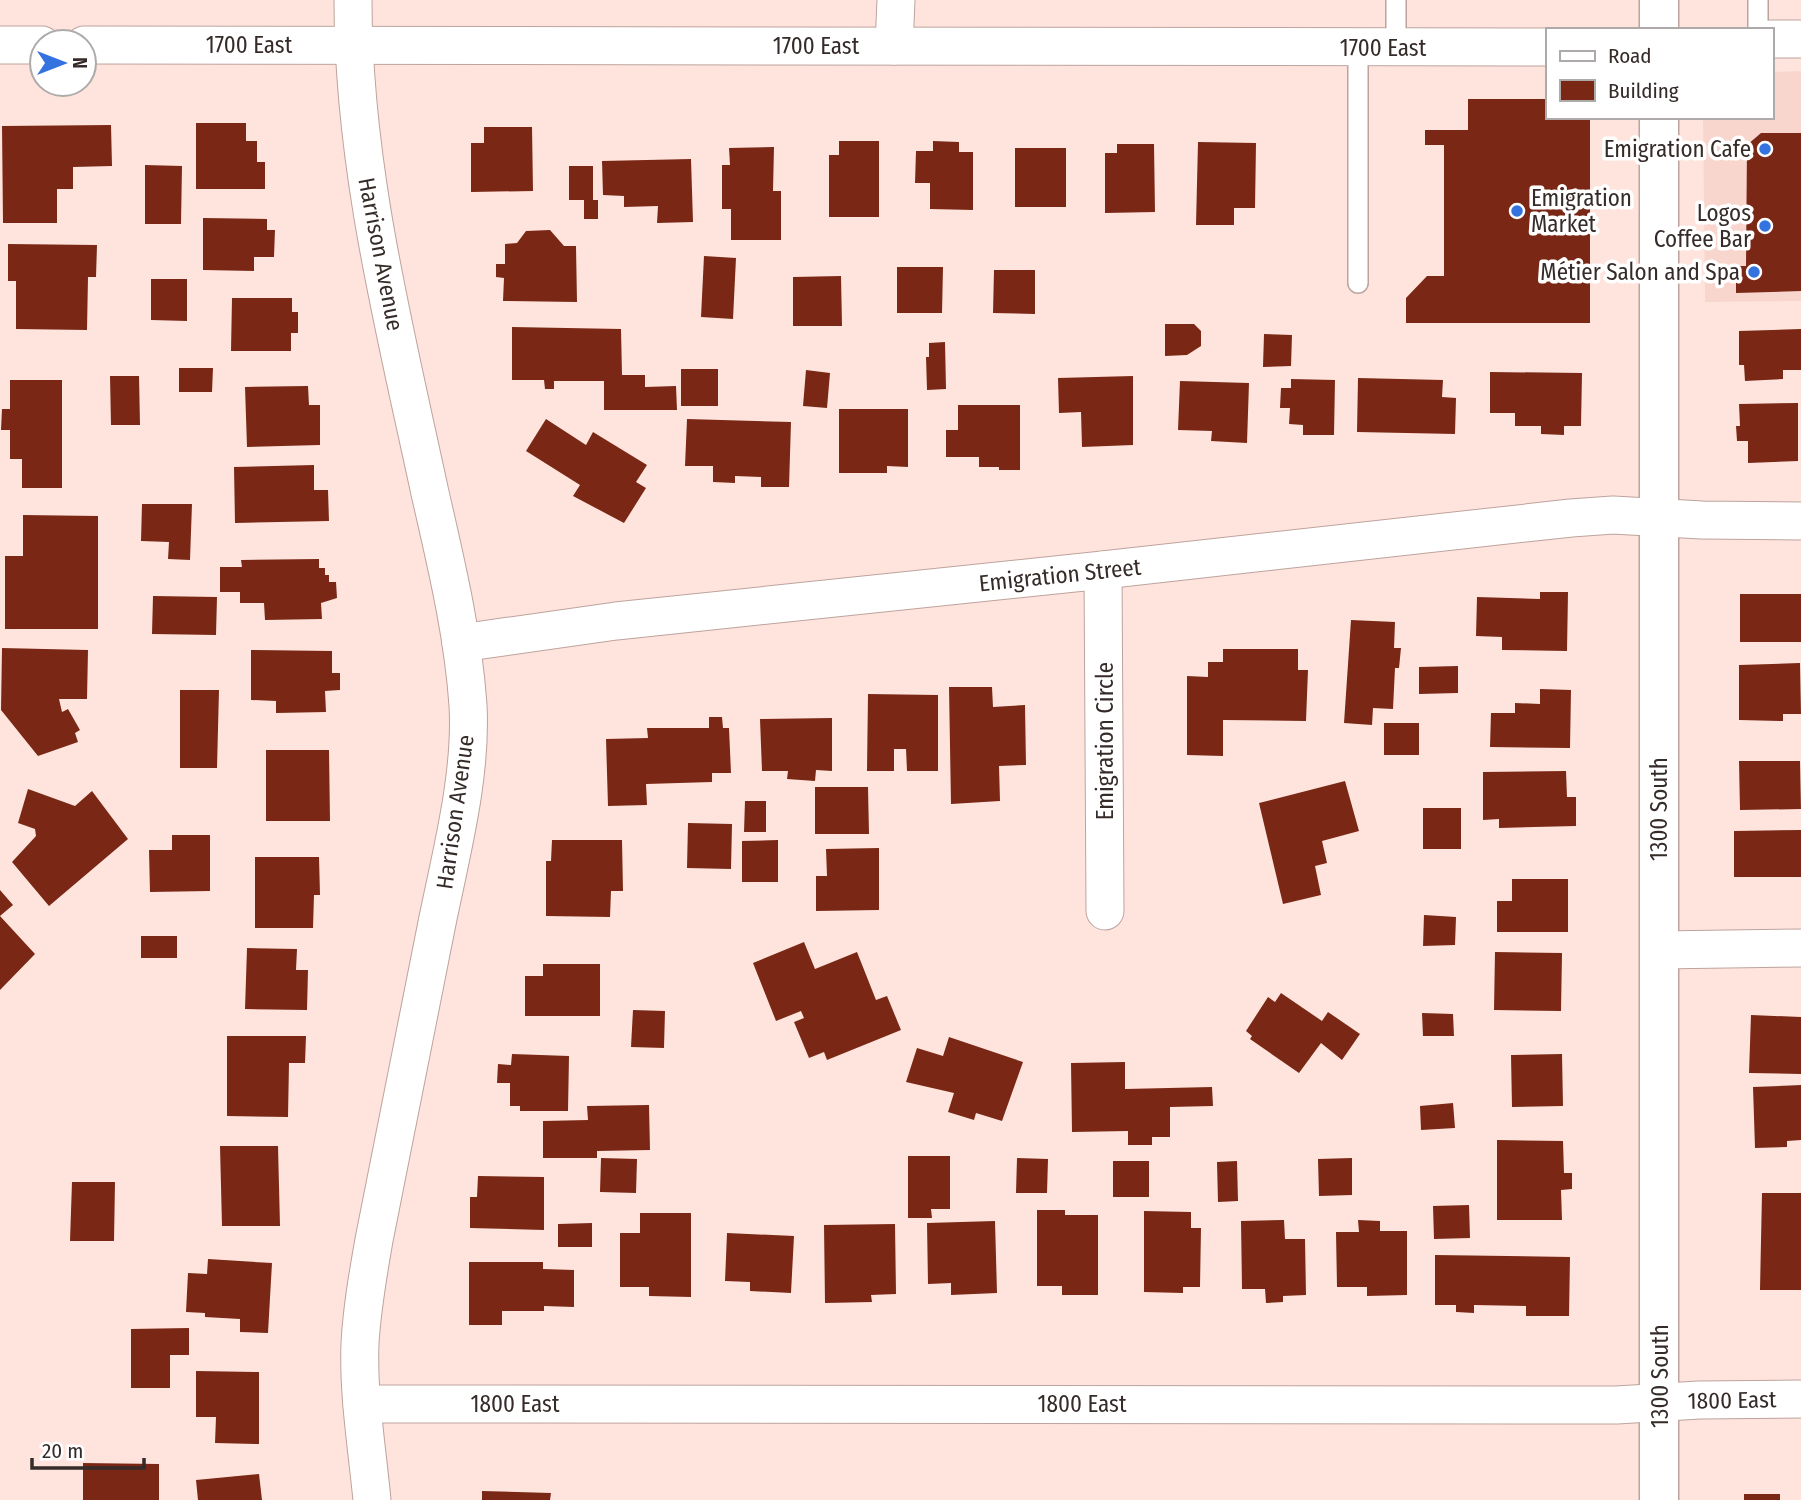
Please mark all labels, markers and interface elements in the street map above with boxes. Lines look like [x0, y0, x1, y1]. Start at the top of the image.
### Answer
north arrow [28, 28, 98, 98]
legend [1546, 28, 1773, 119]
street label: 1700 East [206, 31, 293, 59]
street label: 1700 East [773, 32, 860, 60]
street label: 1700 East [1340, 34, 1427, 62]
text: Road [1608, 43, 1652, 69]
text: N [68, 57, 91, 69]
text: Building [1608, 78, 1679, 104]
place label: Emigration Cafe [1604, 135, 1751, 163]
marker: Emigration Cafe [1757, 141, 1773, 157]
street label: Harrison Avenue [352, 175, 410, 333]
place label: Emigration Market [1531, 184, 1632, 238]
place label: Logos Coffee Bar [1654, 199, 1751, 253]
marker: Emigration Market [1509, 203, 1525, 219]
marker: Logos Coffee Bar [1757, 218, 1773, 234]
place label: Métier Salon and Spa [1540, 258, 1740, 286]
marker: Métier Salon and Spa [1746, 264, 1762, 280]
street label: Emigration Street [978, 553, 1143, 597]
street label: Emigration Circle [1091, 662, 1119, 820]
street label: Harrison Avenue [430, 733, 480, 891]
street label: 1300 South [1645, 757, 1673, 861]
street label: 1300 South [1646, 1324, 1674, 1428]
street label: 1800 East [1687, 1385, 1777, 1415]
street label: 1800 East [471, 1390, 560, 1418]
street label: 1800 East [1038, 1390, 1127, 1418]
scale bar [32, 1426, 144, 1470]
text: 20 m [42, 1438, 83, 1464]

